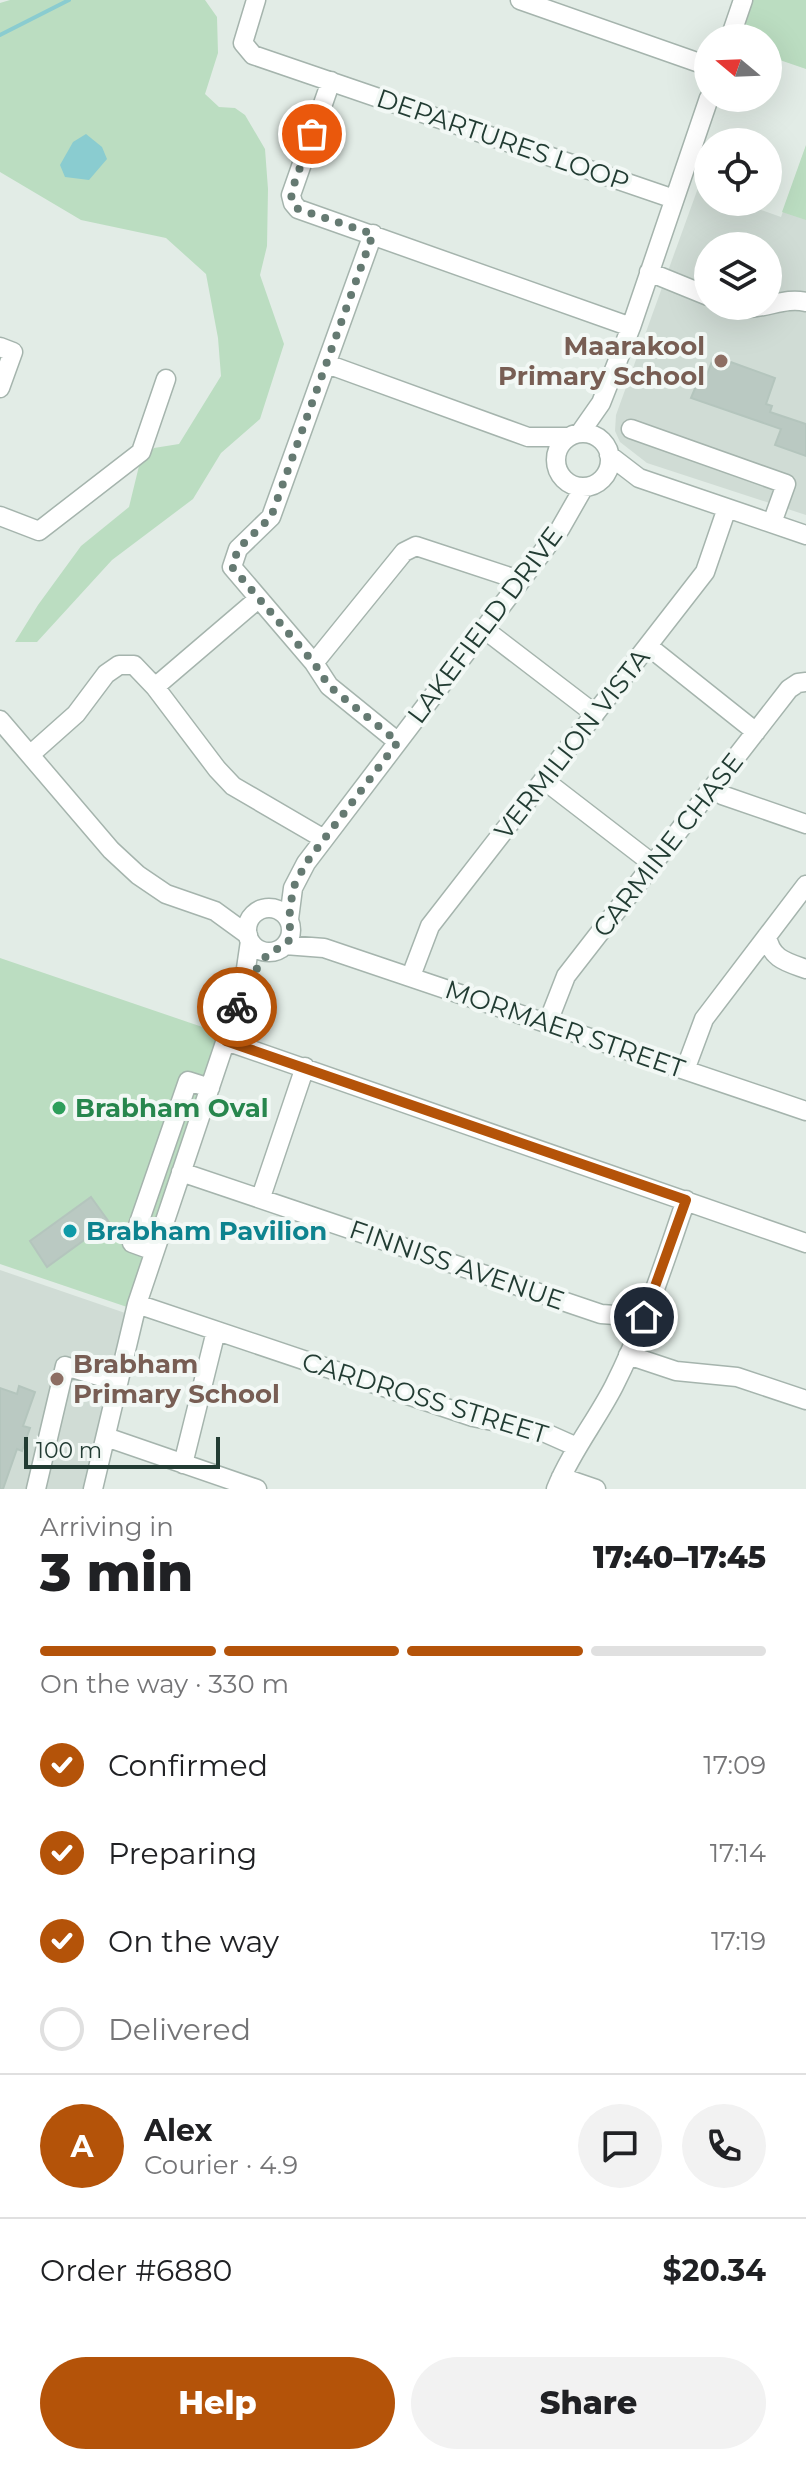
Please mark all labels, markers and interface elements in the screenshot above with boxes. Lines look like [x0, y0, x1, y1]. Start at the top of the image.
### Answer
north arrow [694, 24, 782, 112]
map controls [694, 24, 782, 320]
street label: DEPARTURES LOOP [373, 82, 633, 198]
pin [278, 100, 346, 168]
icon: bag [290, 112, 334, 156]
button: locate [694, 128, 782, 216]
button: layers [694, 232, 782, 320]
place label: Maarakool Primary School [498, 330, 705, 392]
marker: Maarakool Primary School [712, 352, 730, 370]
street label: LAKEFIELD DRIVE [401, 520, 569, 730]
street label: VERMILION VISTA [487, 642, 657, 846]
street label: CARMINE CHASE [586, 746, 750, 944]
courier [197, 967, 277, 1047]
street label: MORMAER STREET [441, 973, 689, 1085]
icon: bike [215, 985, 259, 1029]
place label: Brabham Oval [75, 1092, 269, 1124]
marker: Brabham Oval [50, 1099, 68, 1117]
street label: FINNISS AVENUE [345, 1213, 569, 1317]
place label: Brabham Pavilion [86, 1215, 327, 1247]
marker: Brabham Pavilion [61, 1222, 79, 1240]
pin [610, 1283, 678, 1351]
icon: home [622, 1295, 666, 1339]
street label: CARDROSS STREET [298, 1345, 552, 1451]
place label: Brabham Primary School [73, 1348, 280, 1410]
marker: Brabham Primary School [48, 1370, 66, 1388]
scale bar [24, 1433, 220, 1469]
text: 100 m [36, 1437, 102, 1464]
text: Arriving in [40, 1511, 174, 1543]
text: 17:40–17:45 [593, 1539, 766, 1576]
text: 3 min [40, 1541, 193, 1604]
text: On the way · 330 m [40, 1668, 289, 1700]
icon: check [40, 1743, 84, 1787]
text: Confirmed [108, 1747, 268, 1784]
text: 17:09 [703, 1749, 766, 1781]
icon: check [40, 1831, 84, 1875]
text: Preparing [108, 1835, 257, 1872]
text: 17:14 [710, 1837, 766, 1869]
icon: check [40, 1919, 84, 1963]
text: On the way [108, 1923, 279, 1960]
text: 17:19 [711, 1925, 766, 1957]
text: Delivered [108, 2011, 251, 2048]
button: chat [578, 2104, 662, 2188]
button: phone [682, 2104, 766, 2188]
text: Alex [144, 2112, 212, 2149]
text: A [71, 2128, 93, 2165]
text: Courier · 4.9 [144, 2149, 298, 2181]
text: Order #6880 [40, 2252, 232, 2289]
text: $20.34 [663, 2252, 766, 2289]
button: Help [40, 2357, 395, 2449]
button: Share [411, 2357, 766, 2449]

